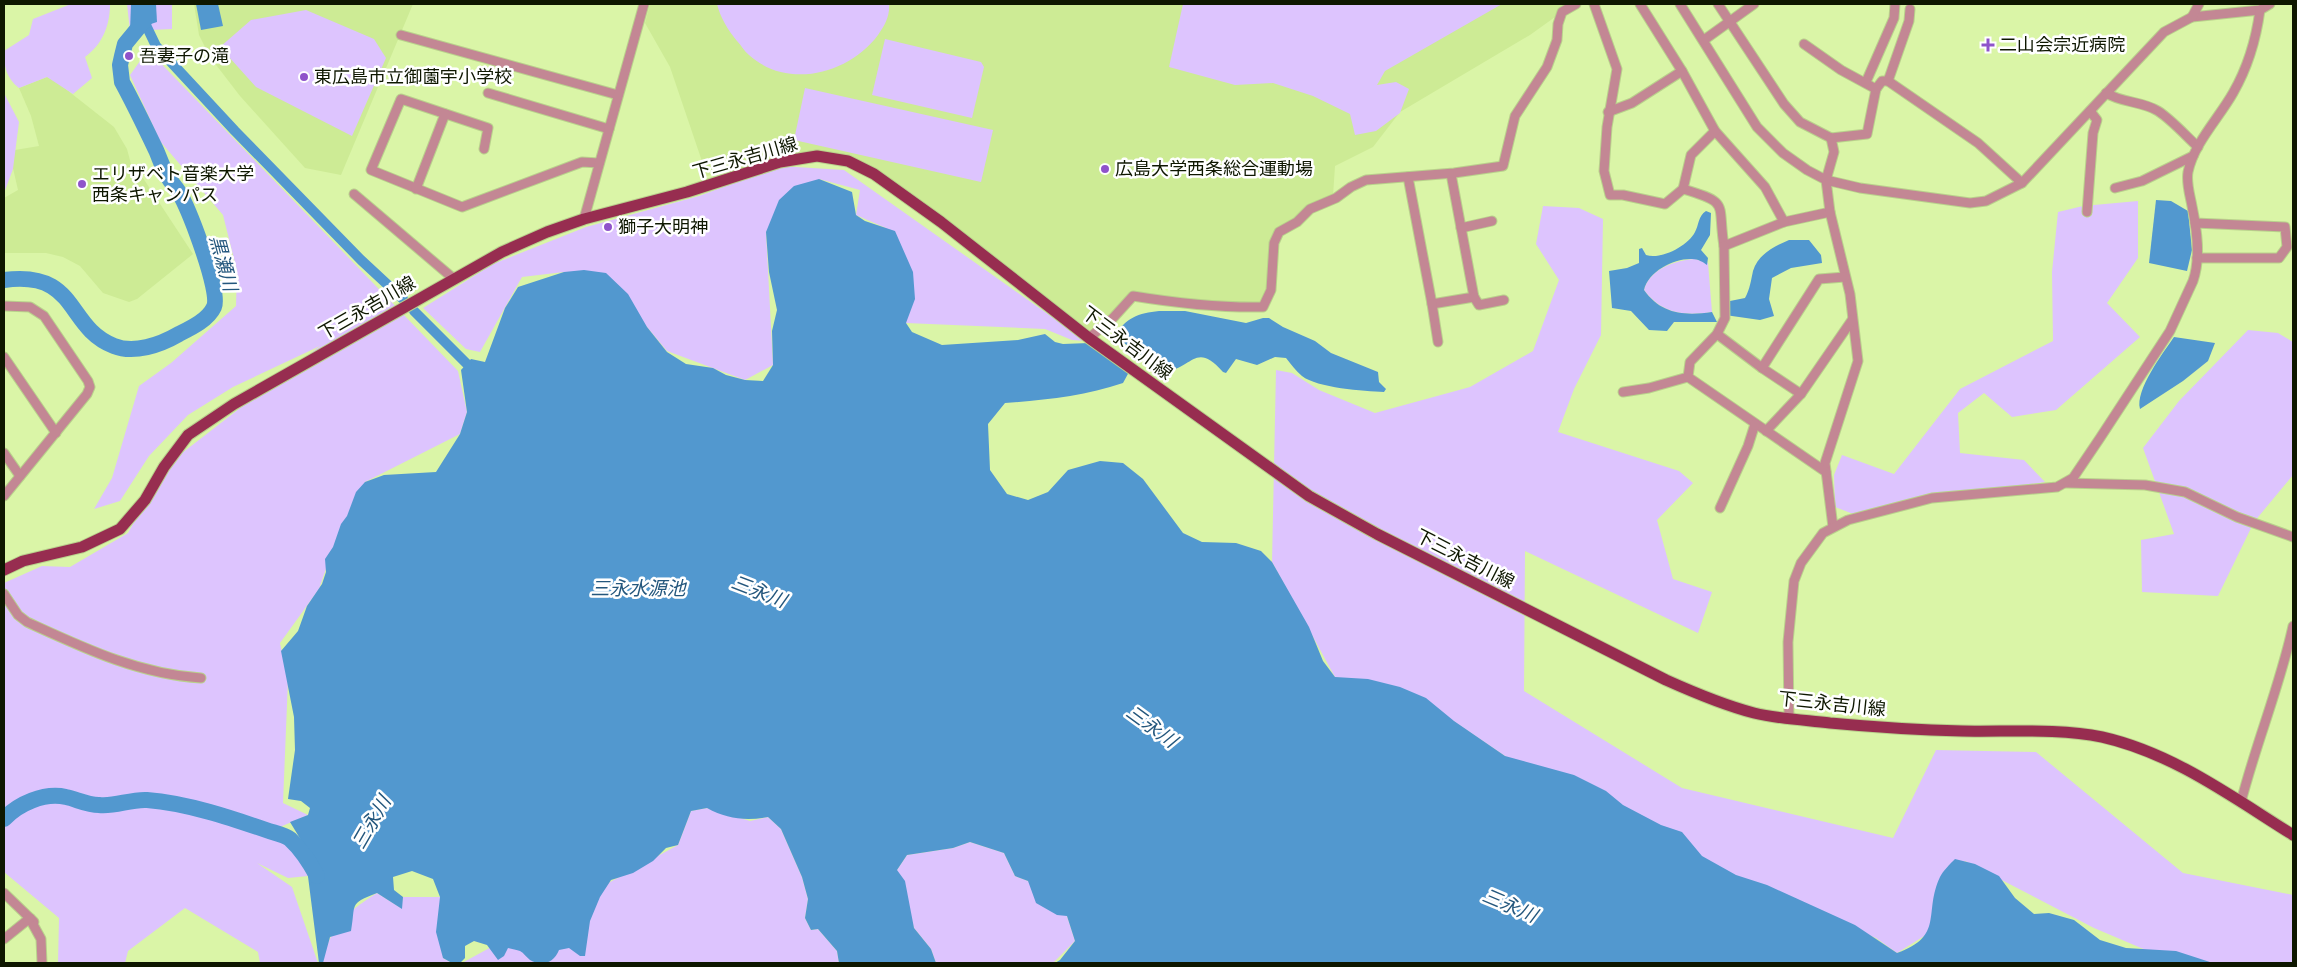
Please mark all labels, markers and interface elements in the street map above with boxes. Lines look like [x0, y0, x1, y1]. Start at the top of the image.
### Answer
place label: 二山会宗近病院 [1999, 34, 2125, 56]
marker: 二山会宗近病院 [1981, 38, 1995, 52]
place label: 吾妻子の滝 [139, 45, 229, 67]
marker: 吾妻子の滝 [123, 50, 135, 62]
place label: 東広島市立御薗宇小学校 [314, 66, 512, 88]
marker: 東広島市立御薗宇小学校 [298, 71, 310, 83]
street label: 下三永吉川線 [690, 133, 800, 183]
place label: 広島大学西条総合運動場 [1115, 158, 1313, 180]
place label: エリザベト音楽大学 西条キャンパス [92, 163, 254, 206]
marker: 広島大学西条総合運動場 [1099, 163, 1111, 175]
marker: エリザベト音楽大学 西条キャンパス [76, 178, 88, 190]
place label: 獅子大明神 [618, 216, 708, 238]
marker: 獅子大明神 [602, 221, 614, 233]
water label: 黒瀬川 [205, 233, 243, 296]
street label: 下三永吉川線 [315, 271, 419, 345]
street label: 下三永吉川線 [1077, 302, 1177, 384]
street label: 下三永吉川線 [1412, 525, 1518, 593]
water label: 三永川 [728, 571, 791, 613]
water label: 三永水源池 [590, 577, 687, 600]
street label: 下三永吉川線 [1777, 687, 1887, 721]
water label: 三永川 [1122, 700, 1183, 754]
water label: 三永川 [347, 790, 397, 853]
water label: 三永川 [1479, 884, 1542, 928]

